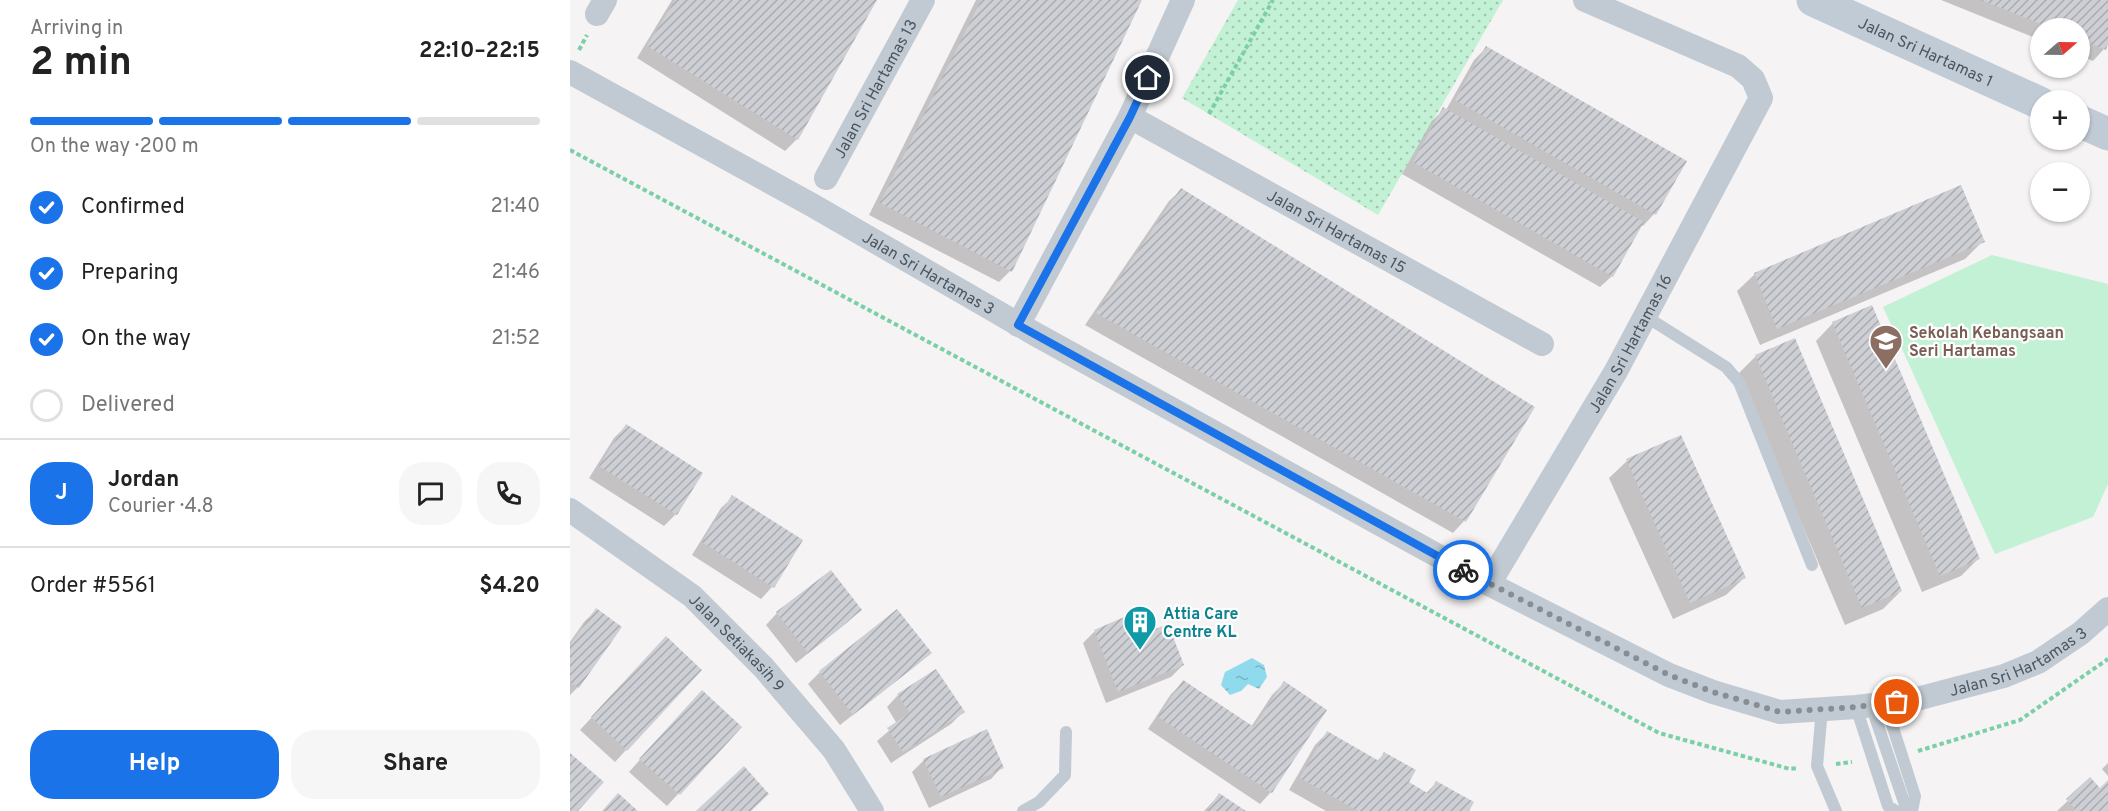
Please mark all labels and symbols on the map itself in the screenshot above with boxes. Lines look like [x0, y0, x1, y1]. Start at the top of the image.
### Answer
street label: Jalan Sri Hartamas 1 [1854, 14, 1996, 92]
street label: Jalan Sri Hartamas 13 [831, 16, 923, 163]
north arrow [2030, 18, 2090, 78]
pin [1122, 52, 1173, 103]
street label: Jalan Sri Hartamas 15 [1263, 186, 1409, 279]
street label: Jalan Sri Hartamas 3 [858, 228, 998, 320]
street label: Jalan Sri Hartamas 16 [1585, 271, 1678, 417]
school or university icon: Sekolah Kebangsaan Seri Hartamas [1868, 323, 1904, 370]
place label: Sekolah Kebangsaan Seri Hartamas [1909, 324, 2064, 362]
courier [1433, 540, 1493, 600]
street label: Jalan Setiakasih 9 [684, 590, 788, 697]
building icon: Attia Care Centre KL [1122, 604, 1158, 651]
place label: Attia Care Centre KL [1163, 605, 1239, 643]
street label: Jalan Sri Hartamas 3 [1947, 624, 2092, 702]
pin [1871, 676, 1922, 727]

